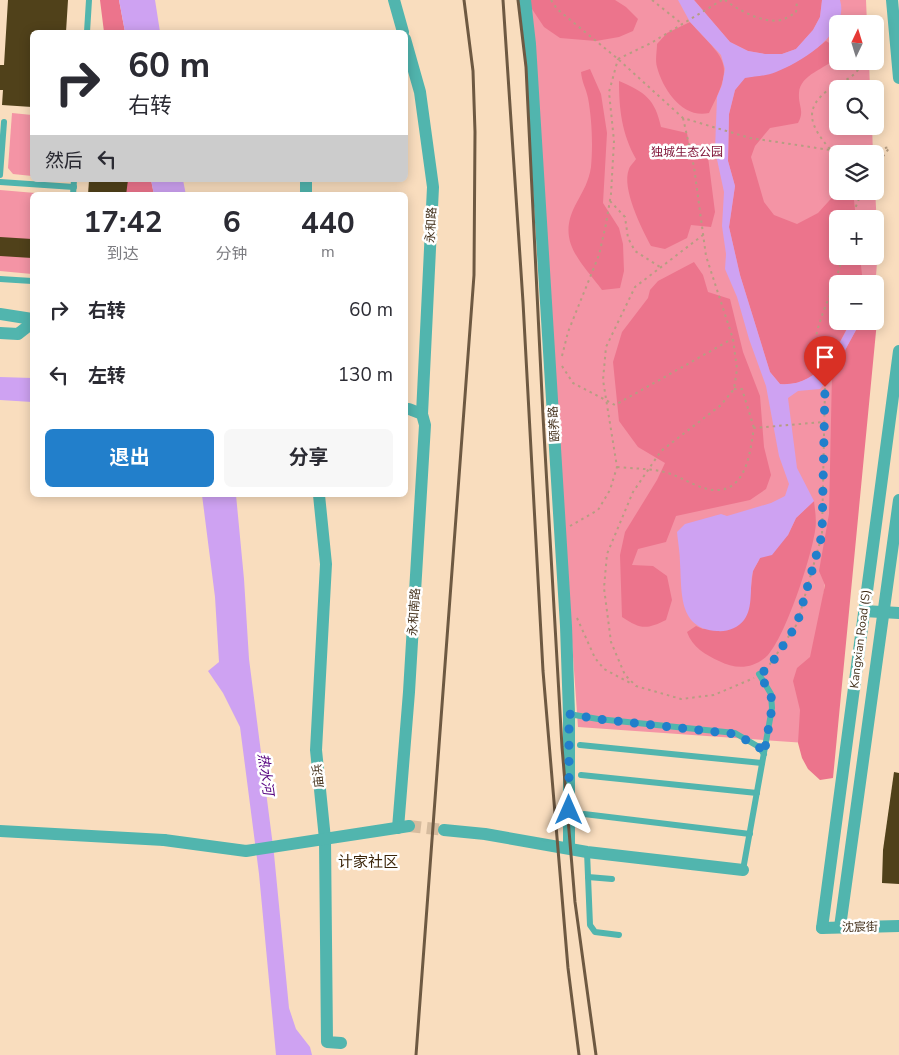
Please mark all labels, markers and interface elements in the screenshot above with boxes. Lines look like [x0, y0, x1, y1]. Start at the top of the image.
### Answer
north arrow [829, 15, 884, 70]
map controls [829, 15, 884, 330]
text: 60 m [128, 42, 210, 89]
icon: right [45, 50, 110, 115]
button: search [829, 80, 884, 135]
text: 右转 [128, 91, 172, 121]
park label: 独城生态公园 [651, 144, 723, 160]
icon: left [93, 145, 121, 173]
button: layers [829, 145, 884, 200]
text: 然后 [45, 148, 83, 174]
text: 17:42 [83, 202, 163, 243]
text: 6 [223, 202, 241, 243]
text: 440 [301, 203, 355, 244]
street label: 永和路 [422, 207, 440, 243]
button: + [829, 210, 884, 265]
text: m [321, 241, 335, 263]
text: 到达 [107, 243, 139, 265]
text: 分钟 [216, 243, 248, 265]
button: − [829, 275, 884, 330]
icon: right [45, 296, 73, 324]
text: 60 m [349, 297, 393, 323]
text: 右转 [88, 298, 126, 324]
pin [804, 336, 846, 387]
icon: arrive [811, 343, 839, 371]
icon: left [45, 361, 73, 389]
text: 130 m [338, 362, 393, 388]
text: 左转 [88, 363, 126, 389]
street label: 颐养路 [545, 405, 563, 443]
button: 退出 [45, 429, 214, 487]
button: 分享 [224, 429, 393, 487]
street label: 永和南路 [404, 587, 424, 637]
street label: Kangxian Road (S) [846, 589, 874, 689]
water label: 热水河 [253, 752, 278, 799]
street label: 庙浜 [309, 763, 327, 789]
position arrow [542, 783, 594, 835]
district label: 计家社区 [338, 852, 398, 872]
street label: 沈宸街 [842, 919, 878, 935]

